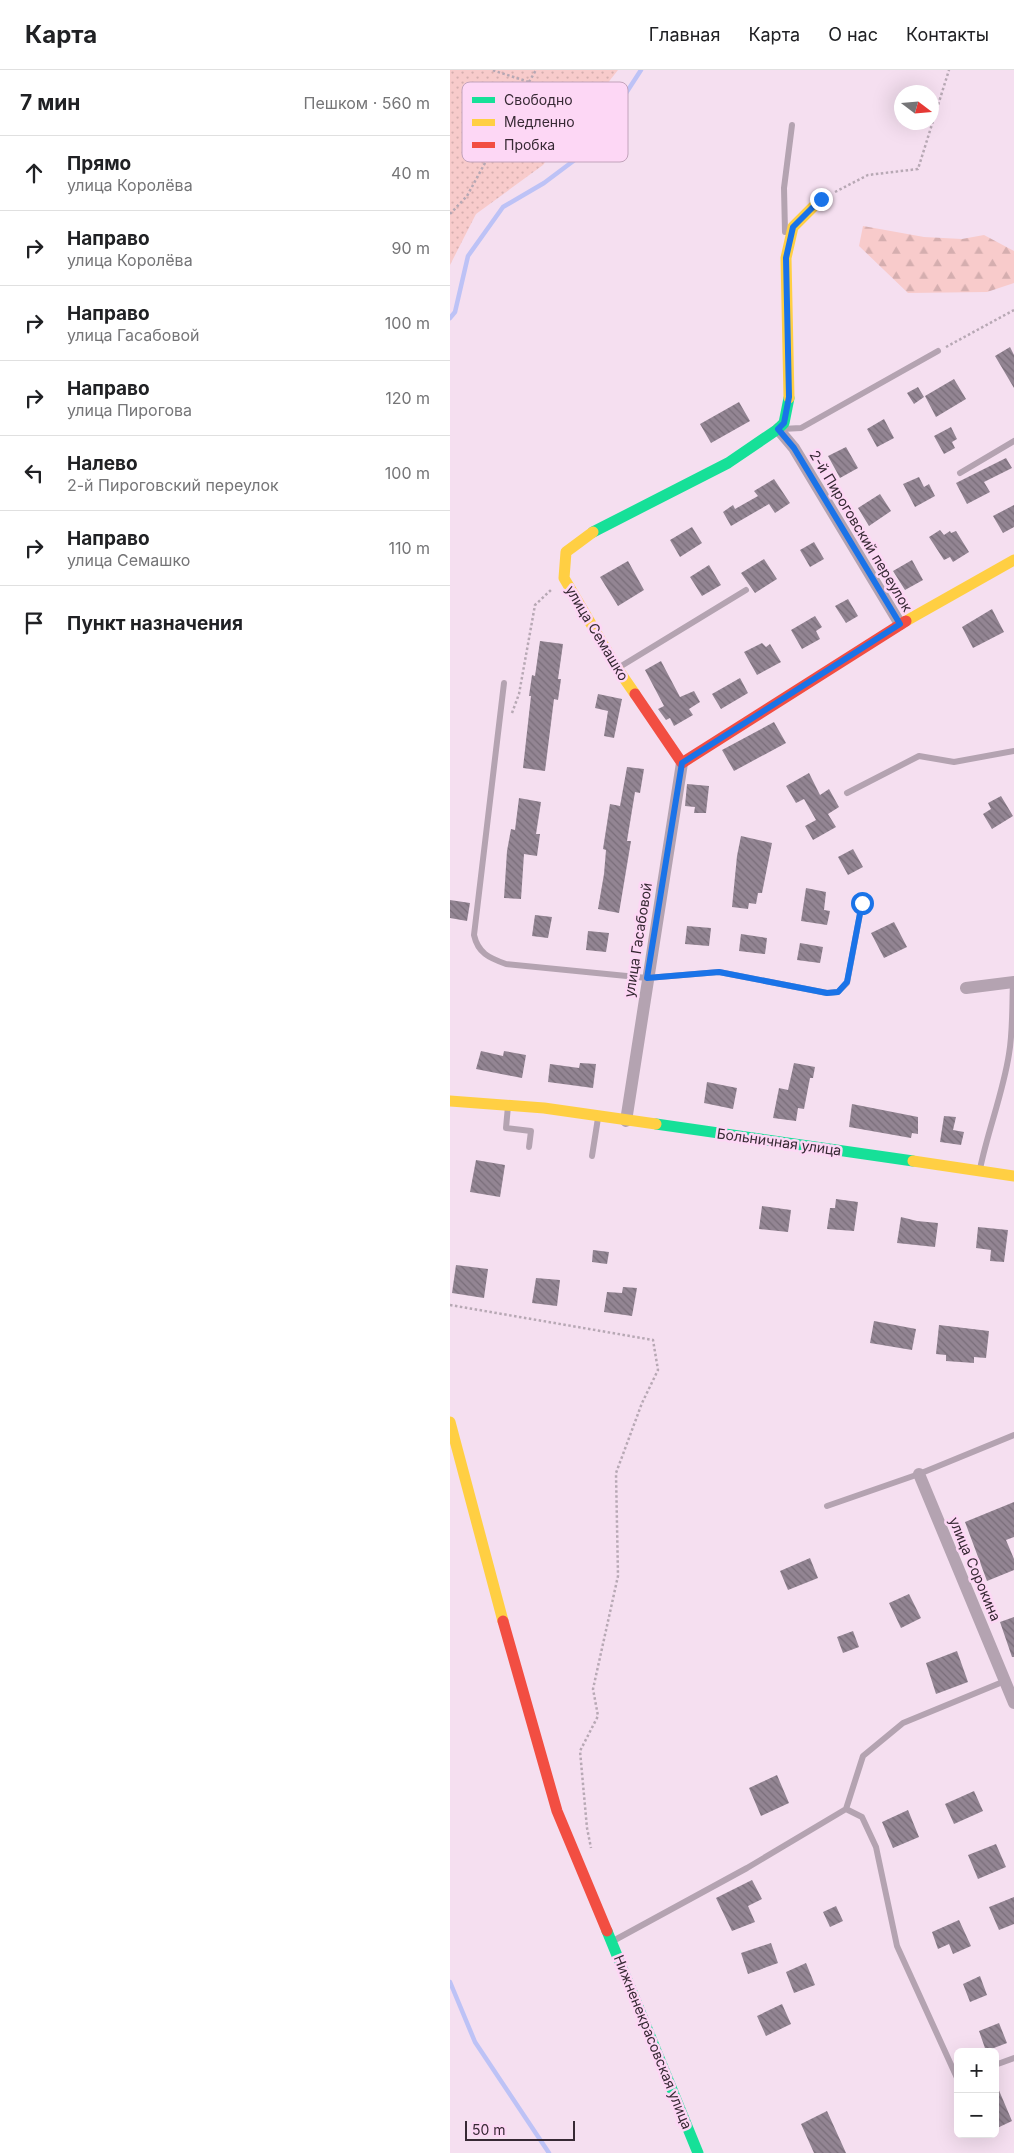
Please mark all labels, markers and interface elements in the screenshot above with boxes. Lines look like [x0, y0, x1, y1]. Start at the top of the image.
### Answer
text: Карта [25, 20, 97, 49]
text: Главная [649, 24, 720, 45]
text: Карта [748, 24, 800, 45]
text: О нас [828, 24, 878, 45]
text: Контакты [906, 24, 989, 45]
legend [462, 82, 628, 162]
north arrow [894, 85, 939, 130]
text: 7 мин [20, 90, 80, 115]
text: Свободно [504, 91, 573, 108]
text: Пешком · 560 m [304, 93, 430, 113]
text: Медленно [504, 113, 575, 130]
text: Пробка [504, 136, 555, 153]
text: Прямо [67, 152, 131, 175]
icon: ahead [20, 159, 48, 187]
text: 40 m [391, 163, 430, 183]
text: улица Королёва [67, 175, 193, 195]
route end [810, 188, 833, 211]
text: Направо [67, 227, 150, 250]
icon: right [20, 234, 48, 262]
text: 90 m [391, 238, 430, 258]
text: улица Королёва [67, 250, 193, 270]
text: Направо [67, 302, 150, 325]
icon: right [20, 309, 48, 337]
text: 100 m [385, 313, 430, 333]
text: улица Гасабовой [67, 325, 199, 345]
text: Направо [67, 377, 150, 400]
icon: right [20, 384, 48, 412]
text: 120 m [385, 388, 430, 408]
text: улица Пирогова [67, 400, 192, 420]
street label: 2-й Пироговский переулок [806, 447, 917, 615]
text: Налево [67, 452, 138, 475]
icon: left [20, 459, 48, 487]
text: 100 m [385, 463, 430, 483]
text: 2-й Пироговский переулок [67, 475, 279, 495]
text: Направо [67, 527, 150, 550]
icon: right [20, 534, 48, 562]
text: 110 m [388, 538, 430, 558]
text: улица Семашко [67, 550, 190, 570]
street label: улица Семашко [562, 582, 633, 683]
icon: arrive [20, 609, 48, 637]
text: Пункт назначения [67, 612, 243, 635]
street label: улица Гасабовой [620, 881, 655, 999]
route start [851, 892, 874, 915]
street label: Больничная улица [716, 1124, 842, 1159]
street label: улица Сорокина [946, 1514, 1005, 1623]
street label: Нижненекрасовская улица [611, 1952, 696, 2131]
map controls [954, 2048, 999, 2138]
button: + [954, 2048, 999, 2093]
button: − [954, 2093, 999, 2138]
scale bar [465, 2118, 575, 2141]
text: 50 m [472, 2121, 506, 2138]

